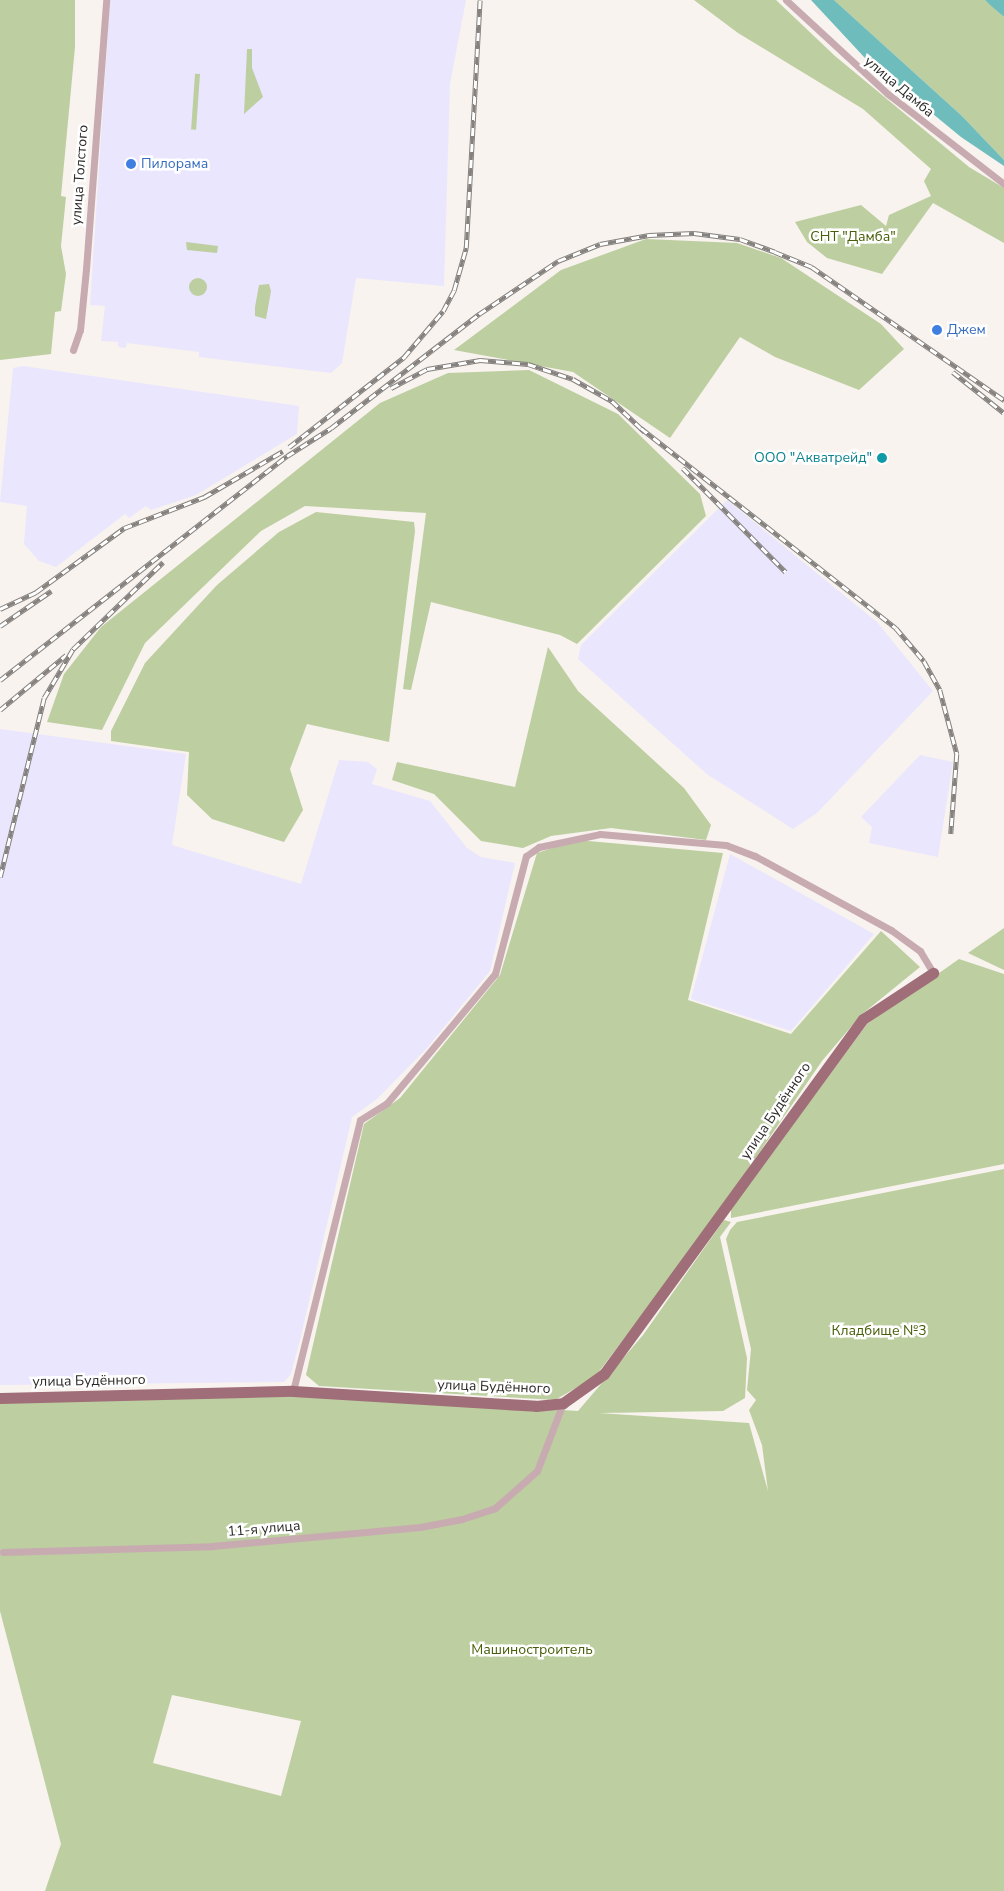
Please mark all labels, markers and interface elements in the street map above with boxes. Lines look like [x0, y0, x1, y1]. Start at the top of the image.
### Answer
street label: улица Дамба [861, 53, 937, 121]
street label: улица Толстого [68, 124, 92, 226]
place label: Пилорама [141, 156, 208, 172]
marker: Пилорама [125, 158, 137, 170]
park label: СНТ "Дамба" [810, 229, 896, 245]
place label: Джем [947, 322, 986, 338]
marker: Джем [931, 324, 943, 336]
place label: ООО "Акватрейд" [754, 450, 872, 466]
marker: ООО "Акватрейд" [876, 452, 888, 464]
street label: улица Будённого [737, 1059, 815, 1163]
park label: Кладбище №3 [831, 1323, 927, 1339]
street label: улица Будённого [32, 1372, 146, 1390]
street label: улица Будённого [437, 1377, 551, 1397]
street label: 11-я улица [227, 1517, 301, 1541]
park label: Машиностроитель [471, 1642, 593, 1658]

